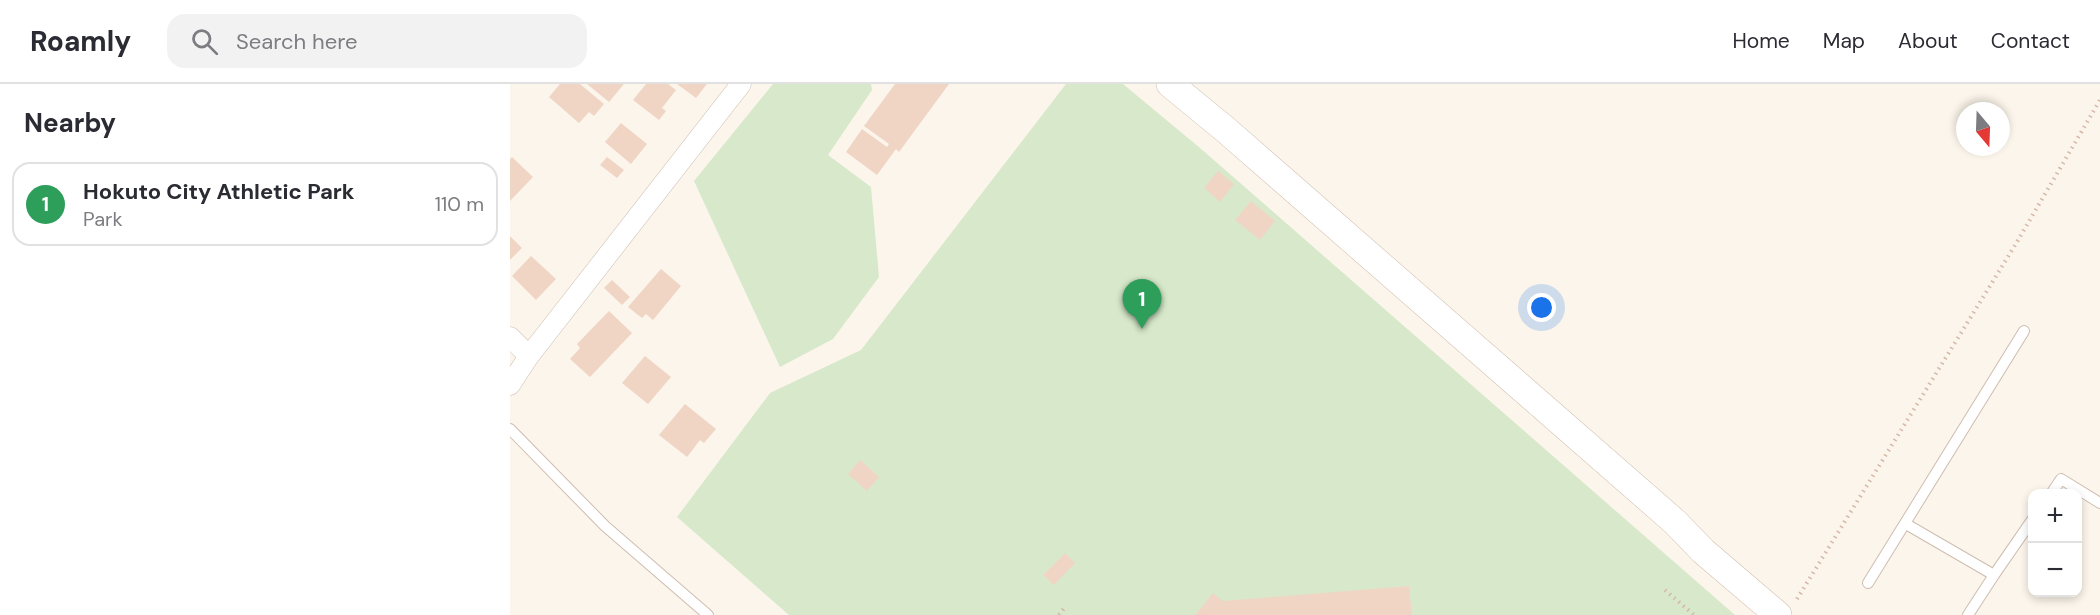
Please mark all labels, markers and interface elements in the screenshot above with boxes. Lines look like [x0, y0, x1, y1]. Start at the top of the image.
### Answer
search box [167, 14, 587, 68]
text: Roamly [30, 23, 131, 60]
icon: search [188, 25, 221, 58]
text: Search here [236, 27, 357, 56]
text: Home [1732, 27, 1790, 55]
text: Map [1823, 27, 1865, 55]
text: About [1898, 27, 1958, 55]
text: Contact [1991, 27, 2070, 55]
north arrow [1956, 102, 2010, 156]
text: Nearby [24, 106, 116, 140]
text: Hokuto City Athletic Park [83, 177, 355, 206]
text: 1 [42, 191, 49, 217]
text: 110 m [435, 191, 484, 217]
text: Park [83, 206, 123, 232]
pin: 1 [1122, 280, 1162, 329]
your location [1527, 293, 1556, 322]
map controls [2028, 489, 2082, 597]
button: + [2028, 489, 2082, 543]
button: − [2028, 543, 2082, 597]

